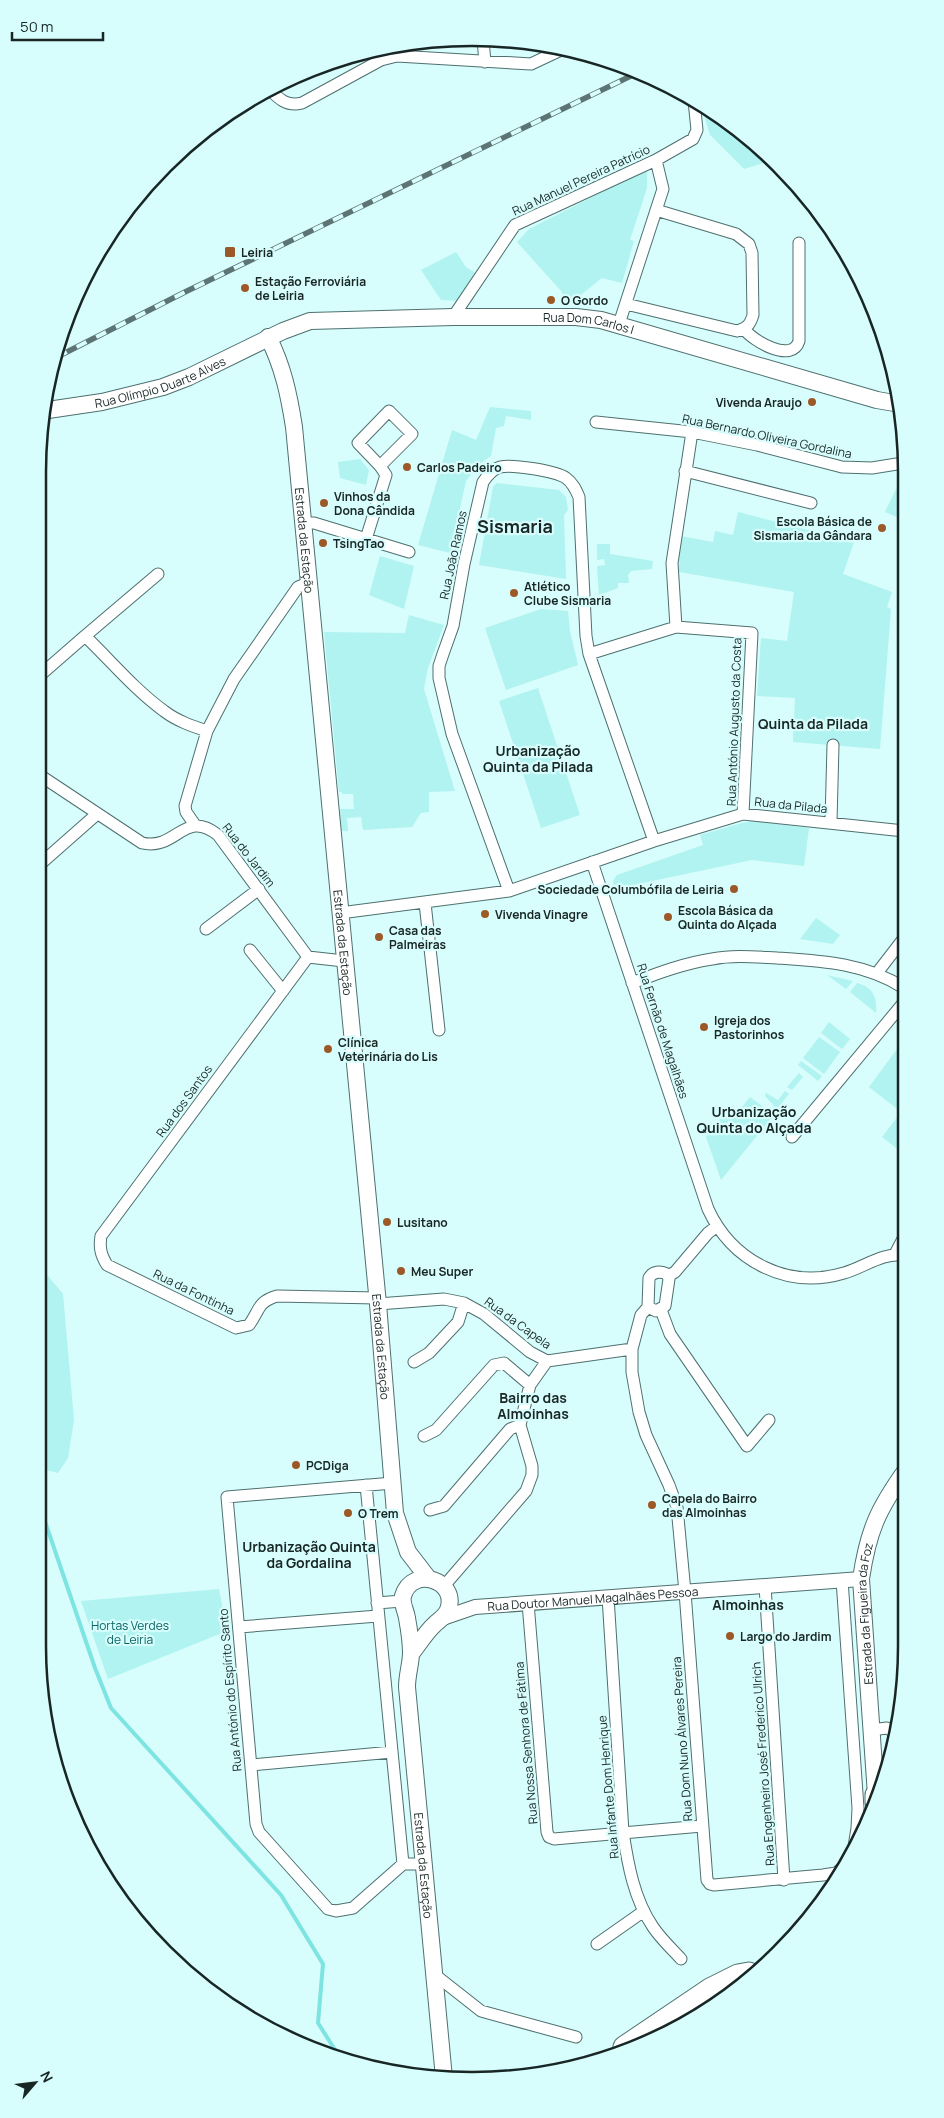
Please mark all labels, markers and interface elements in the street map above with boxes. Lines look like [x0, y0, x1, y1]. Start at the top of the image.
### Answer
scale bar [12, 10, 104, 42]
text: 50 m [20, 16, 54, 37]
street label: Rua Manuel Pereira Patrício [509, 141, 653, 219]
place label: Leiria [241, 244, 273, 261]
marker: Leiria [223, 245, 237, 259]
place label: Estação Ferroviária de Leiria [255, 273, 366, 304]
marker: Estação Ferroviária de Leiria [239, 282, 251, 294]
place label: O Gordo [561, 292, 608, 309]
marker: O Gordo [545, 294, 557, 306]
street label: Rua Dom Carlos I [543, 308, 636, 338]
street label: Rua Olímpio Duarte Alves [93, 352, 228, 411]
place label: Vivenda Araujo [716, 394, 802, 411]
marker: Vivenda Araujo [806, 396, 818, 408]
street label: Rua Bernardo Oliveira Gordalina [681, 410, 853, 462]
place label: Carlos Padeiro [417, 459, 502, 476]
marker: Carlos Padeiro [401, 461, 413, 473]
street label: Estrada da Estação [291, 487, 318, 594]
place label: Vinhos da Dona Cândida [334, 488, 415, 519]
marker: Vinhos da Dona Cândida [318, 497, 330, 509]
street label: Rua João Ramos [435, 509, 471, 601]
place label: Escola Básica de Sismaria da Gândara [753, 513, 872, 544]
district label: Sismaria [477, 514, 553, 538]
marker: Escola Básica de Sismaria da Gândara [876, 522, 888, 534]
place label: TsingTao [333, 535, 385, 552]
marker: TsingTao [317, 537, 329, 549]
place label: Atlético Clube Sismaria [524, 578, 611, 609]
marker: Atlético Clube Sismaria [508, 587, 520, 599]
street label: Rua António Augusto da Costa [723, 638, 745, 806]
district label: Quinta da Pilada [758, 714, 868, 733]
district label: Urbanização Quinta da Pilada [483, 741, 593, 776]
street label: Rua da Pilada [754, 793, 828, 817]
street label: Rua do Jardim [219, 819, 279, 891]
place label: Sociedade Columbófila de Leiria [537, 881, 724, 898]
marker: Sociedade Columbófila de Leiria [728, 883, 740, 895]
street label: Estrada da Estação [330, 889, 357, 996]
place label: Escola Básica da Quinta do Alçada [678, 902, 777, 933]
place label: Vivenda Vinagre [495, 906, 588, 923]
marker: Vivenda Vinagre [479, 908, 491, 920]
marker: Escola Básica da Quinta do Alçada [662, 911, 674, 923]
place label: Casa das Palmeiras [389, 922, 447, 953]
marker: Casa das Palmeiras [373, 931, 385, 943]
street label: Rua Fernão de Magalhães [633, 961, 693, 1101]
place label: Igreja dos Pastorinhos [714, 1012, 785, 1043]
marker: Igreja dos Pastorinhos [698, 1021, 710, 1033]
place label: Clínica Veterinária do Lis [338, 1034, 438, 1065]
marker: Clínica Veterinária do Lis [322, 1043, 334, 1055]
street label: Rua dos Santos [152, 1061, 216, 1141]
district label: Urbanização Quinta do Alçada [697, 1102, 811, 1137]
place label: Lusitano [397, 1214, 448, 1231]
marker: Lusitano [381, 1216, 393, 1228]
place label: Meu Super [411, 1263, 473, 1280]
street label: Rua da Fontinha [150, 1265, 238, 1319]
marker: Meu Super [395, 1265, 407, 1277]
street label: Estrada da Estação [369, 1293, 394, 1400]
street label: Rua da Capela [481, 1293, 555, 1353]
district label: Bairro das Almoinhas [497, 1388, 569, 1423]
place label: PCDiga [306, 1457, 349, 1474]
marker: PCDiga [290, 1459, 302, 1471]
place label: Capela do Bairro das Almoinhas [662, 1490, 757, 1521]
marker: Capela do Bairro das Almoinhas [646, 1499, 658, 1511]
place label: O Trem [358, 1505, 399, 1522]
marker: O Trem [342, 1507, 354, 1519]
district label: Urbanização Quinta da Gordalina [242, 1537, 376, 1572]
street label: Estrada da Figueira da Foz [852, 1541, 877, 1685]
street label: Rua Doutor Manuel Magalhães Pessoa [487, 1582, 699, 1615]
district label: Almoinhas [712, 1595, 784, 1614]
street label: Rua António do Espírito Santo [214, 1608, 246, 1772]
park label: Hortas Verdes de Leiria [91, 1617, 169, 1648]
place label: Largo do Jardim [740, 1628, 832, 1645]
marker: Largo do Jardim [724, 1630, 736, 1642]
street label: Rua Dom Nuno Álvares Pereira [668, 1656, 696, 1822]
street label: Rua Nossa Senhora de Fátima [510, 1661, 542, 1825]
street label: Rua Engenheiro José Frederico Ulrich [747, 1661, 779, 1867]
street label: Rua Infante Dom Henrique [593, 1715, 623, 1859]
street label: Estrada da Estação [410, 1812, 437, 1919]
north arrow [10, 2058, 60, 2108]
text: N [36, 2068, 58, 2086]

